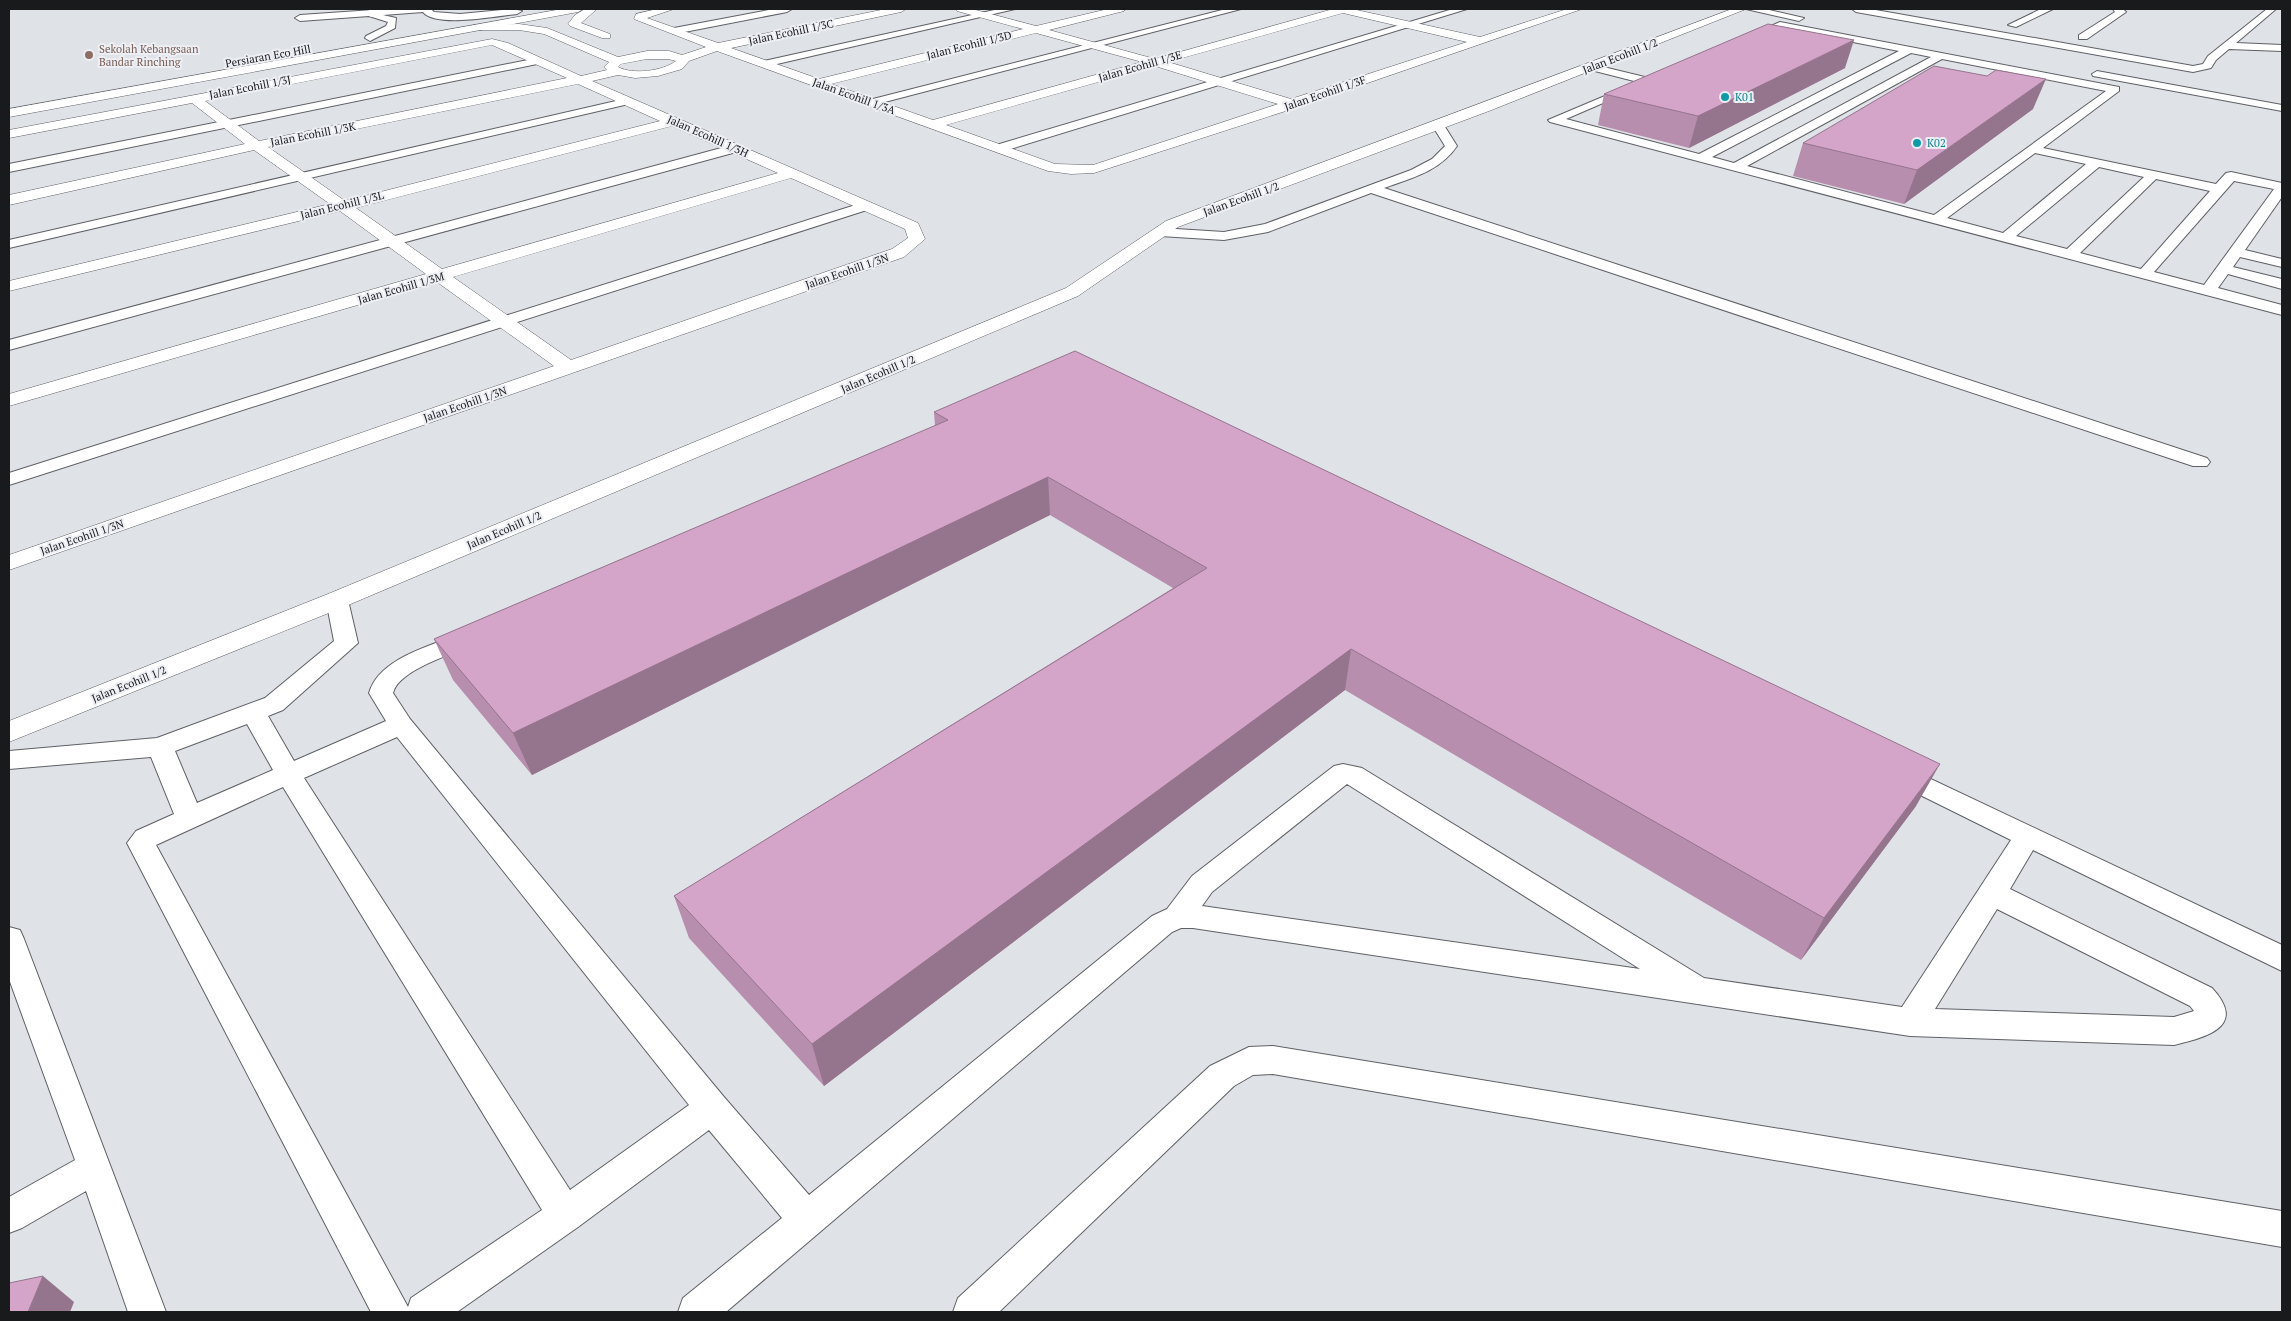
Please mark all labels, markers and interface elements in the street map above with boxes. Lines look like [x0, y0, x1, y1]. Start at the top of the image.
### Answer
street label: Jalan Ecohill 1/3C [747, 16, 835, 48]
street label: Jalan Ecohill 1/3D [925, 28, 1013, 62]
street label: Jalan Ecohill 1/2 [1580, 35, 1660, 77]
place label: Sekolah Kebangsaan Bandar Rinching [99, 42, 199, 69]
street label: Persiaran Eco Hill [224, 42, 312, 70]
street label: Jalan Ecohill 1/3E [1097, 47, 1183, 85]
marker: Sekolah Kebangsaan Bandar Rinching [83, 49, 95, 61]
street label: Jalan Ecohill 1/3J [208, 72, 292, 102]
street label: Jalan Ecohill 1/3F [1282, 72, 1368, 114]
street label: Jalan Ecohill 1/3A [811, 75, 898, 118]
place label: K01 [1735, 90, 1754, 104]
marker: K01 [1719, 91, 1731, 103]
street label: Jalan Ecohill 1/3H [665, 112, 751, 160]
street label: Jalan Ecohill 1/3K [269, 119, 358, 149]
place label: K02 [1927, 136, 1946, 150]
marker: K02 [1911, 137, 1923, 149]
street label: Jalan Ecohill 1/2 [1201, 179, 1281, 219]
street label: Jalan Ecohill 1/3L [299, 188, 385, 222]
street label: Jalan Ecohill 1/3N [803, 250, 891, 292]
street label: Jalan Ecohill 1/3M [356, 269, 446, 307]
street label: Jalan Ecohill 1/2 [839, 352, 917, 396]
street label: Jalan Ecohill 1/3N [421, 383, 509, 425]
street label: Jalan Ecohill 1/2 [465, 508, 543, 552]
street label: Jalan Ecohill 1/3N [38, 516, 126, 558]
street label: Jalan Ecohill 1/2 [90, 663, 169, 705]

